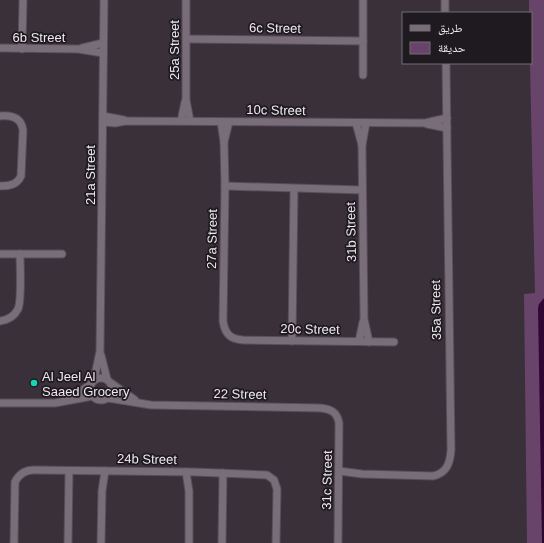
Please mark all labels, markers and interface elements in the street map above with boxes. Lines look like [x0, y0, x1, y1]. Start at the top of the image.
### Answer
legend [402, 12, 532, 64]
street label: 25a Street [167, 20, 182, 80]
street label: 6c Street [249, 20, 302, 36]
text: طريق [438, 21, 463, 35]
street label: 6b Street [13, 30, 66, 45]
text: حديقة [438, 41, 466, 55]
street label: 10c Street [246, 102, 306, 118]
street label: 21a Street [83, 145, 98, 205]
street label: 31b Street [343, 202, 359, 262]
street label: 27a Street [204, 209, 220, 269]
street label: 35a Street [428, 280, 444, 340]
street label: 20c Street [280, 321, 340, 337]
place label: Al Jeel Al Saaed Grocery [42, 369, 130, 399]
marker: Al Jeel Al Saaed Grocery [29, 378, 39, 388]
street label: 22 Street [213, 386, 267, 402]
street label: 31c Street [319, 450, 335, 510]
street label: 24b Street [117, 451, 177, 467]

